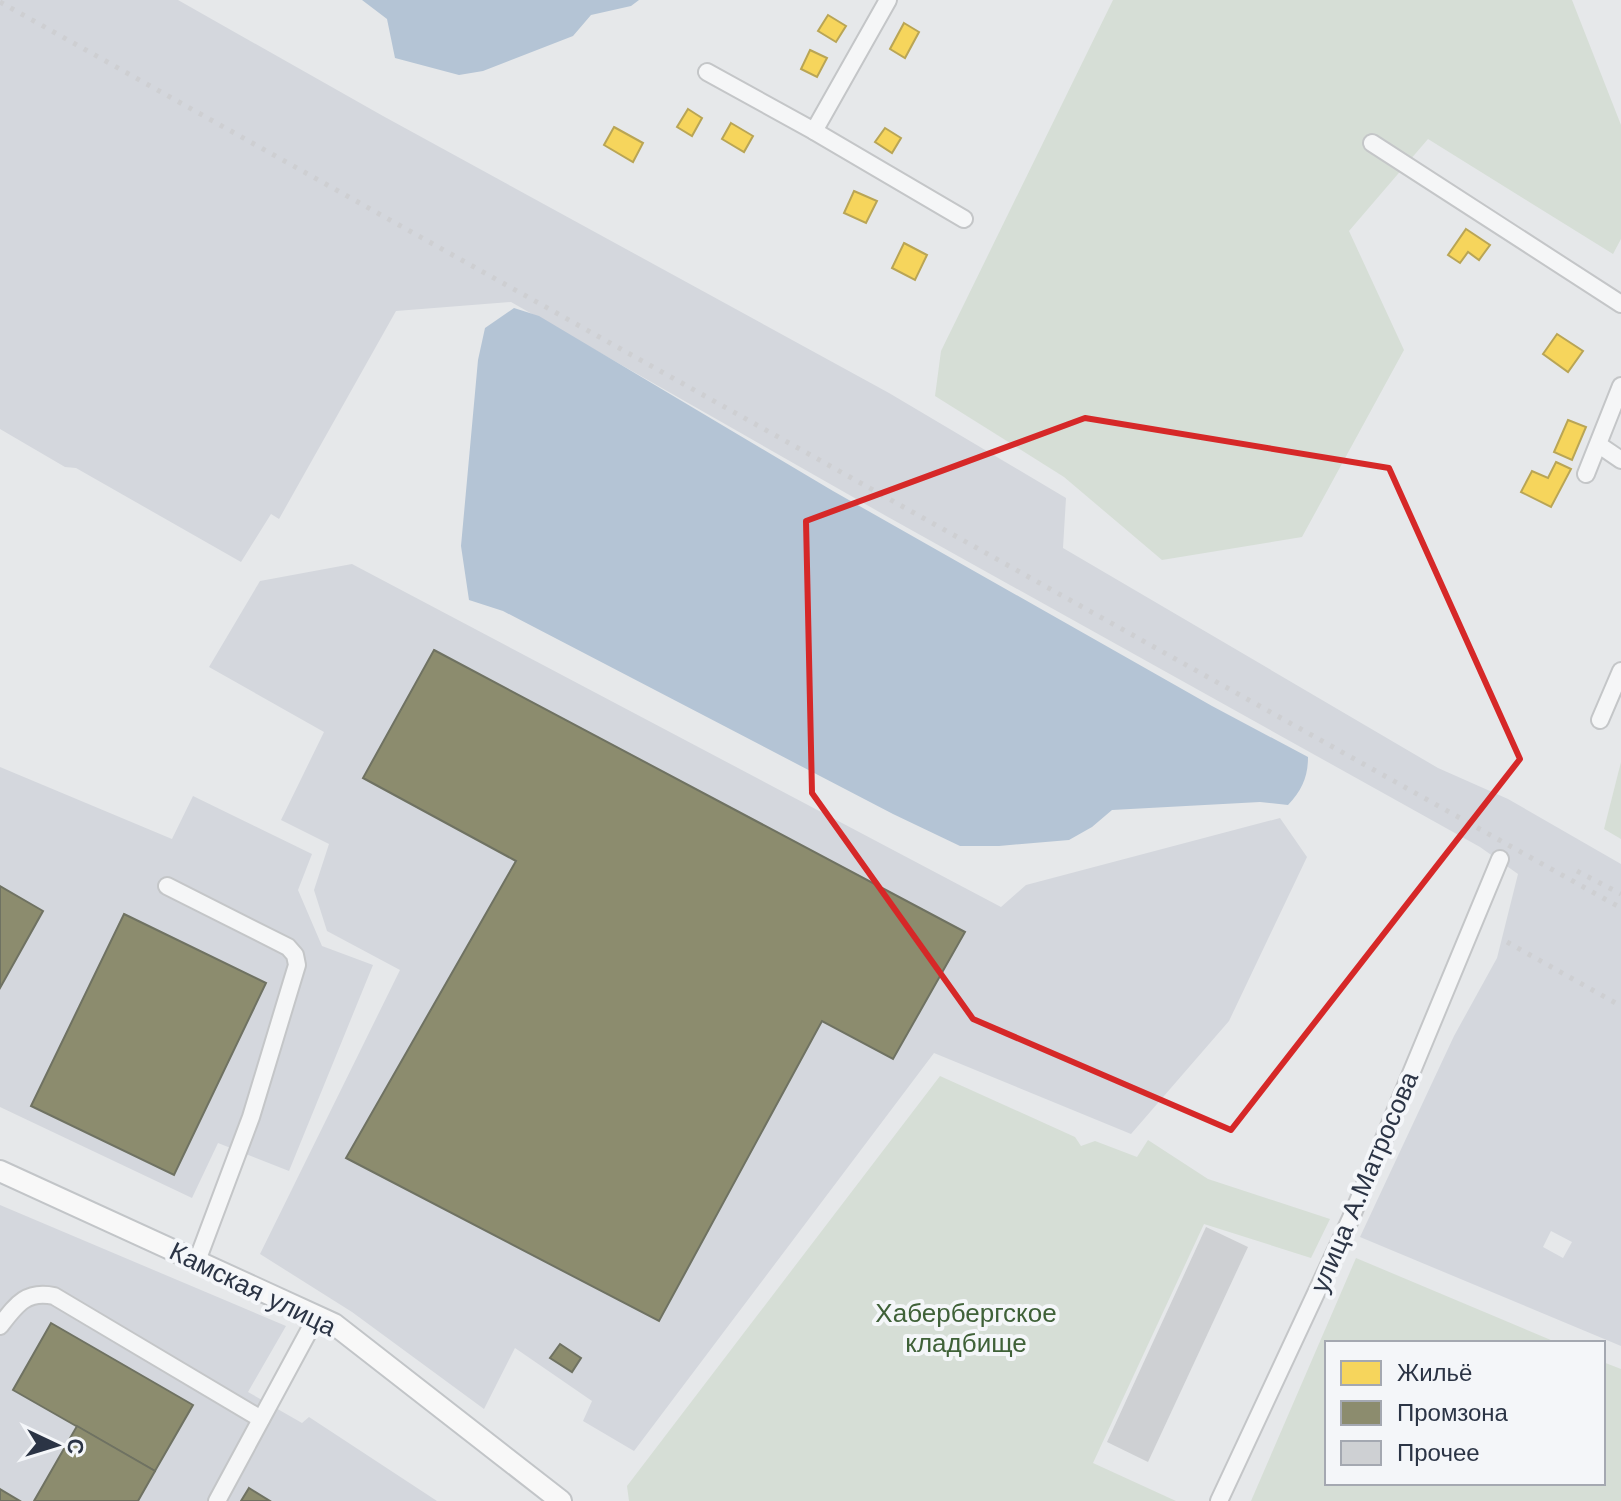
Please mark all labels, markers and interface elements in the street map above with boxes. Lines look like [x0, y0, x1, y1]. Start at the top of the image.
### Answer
street label: улица А.Матросова [1304, 1067, 1424, 1297]
street label: Камская улица [165, 1236, 342, 1342]
park label: Хабербергское кладбище [875, 1298, 1057, 1358]
legend [1325, 1341, 1605, 1485]
text: Жильё [1397, 1359, 1472, 1387]
text: Промзона [1397, 1399, 1509, 1427]
north arrow [16, 1405, 96, 1485]
text: С [62, 1438, 88, 1455]
text: Прочее [1397, 1439, 1480, 1467]

